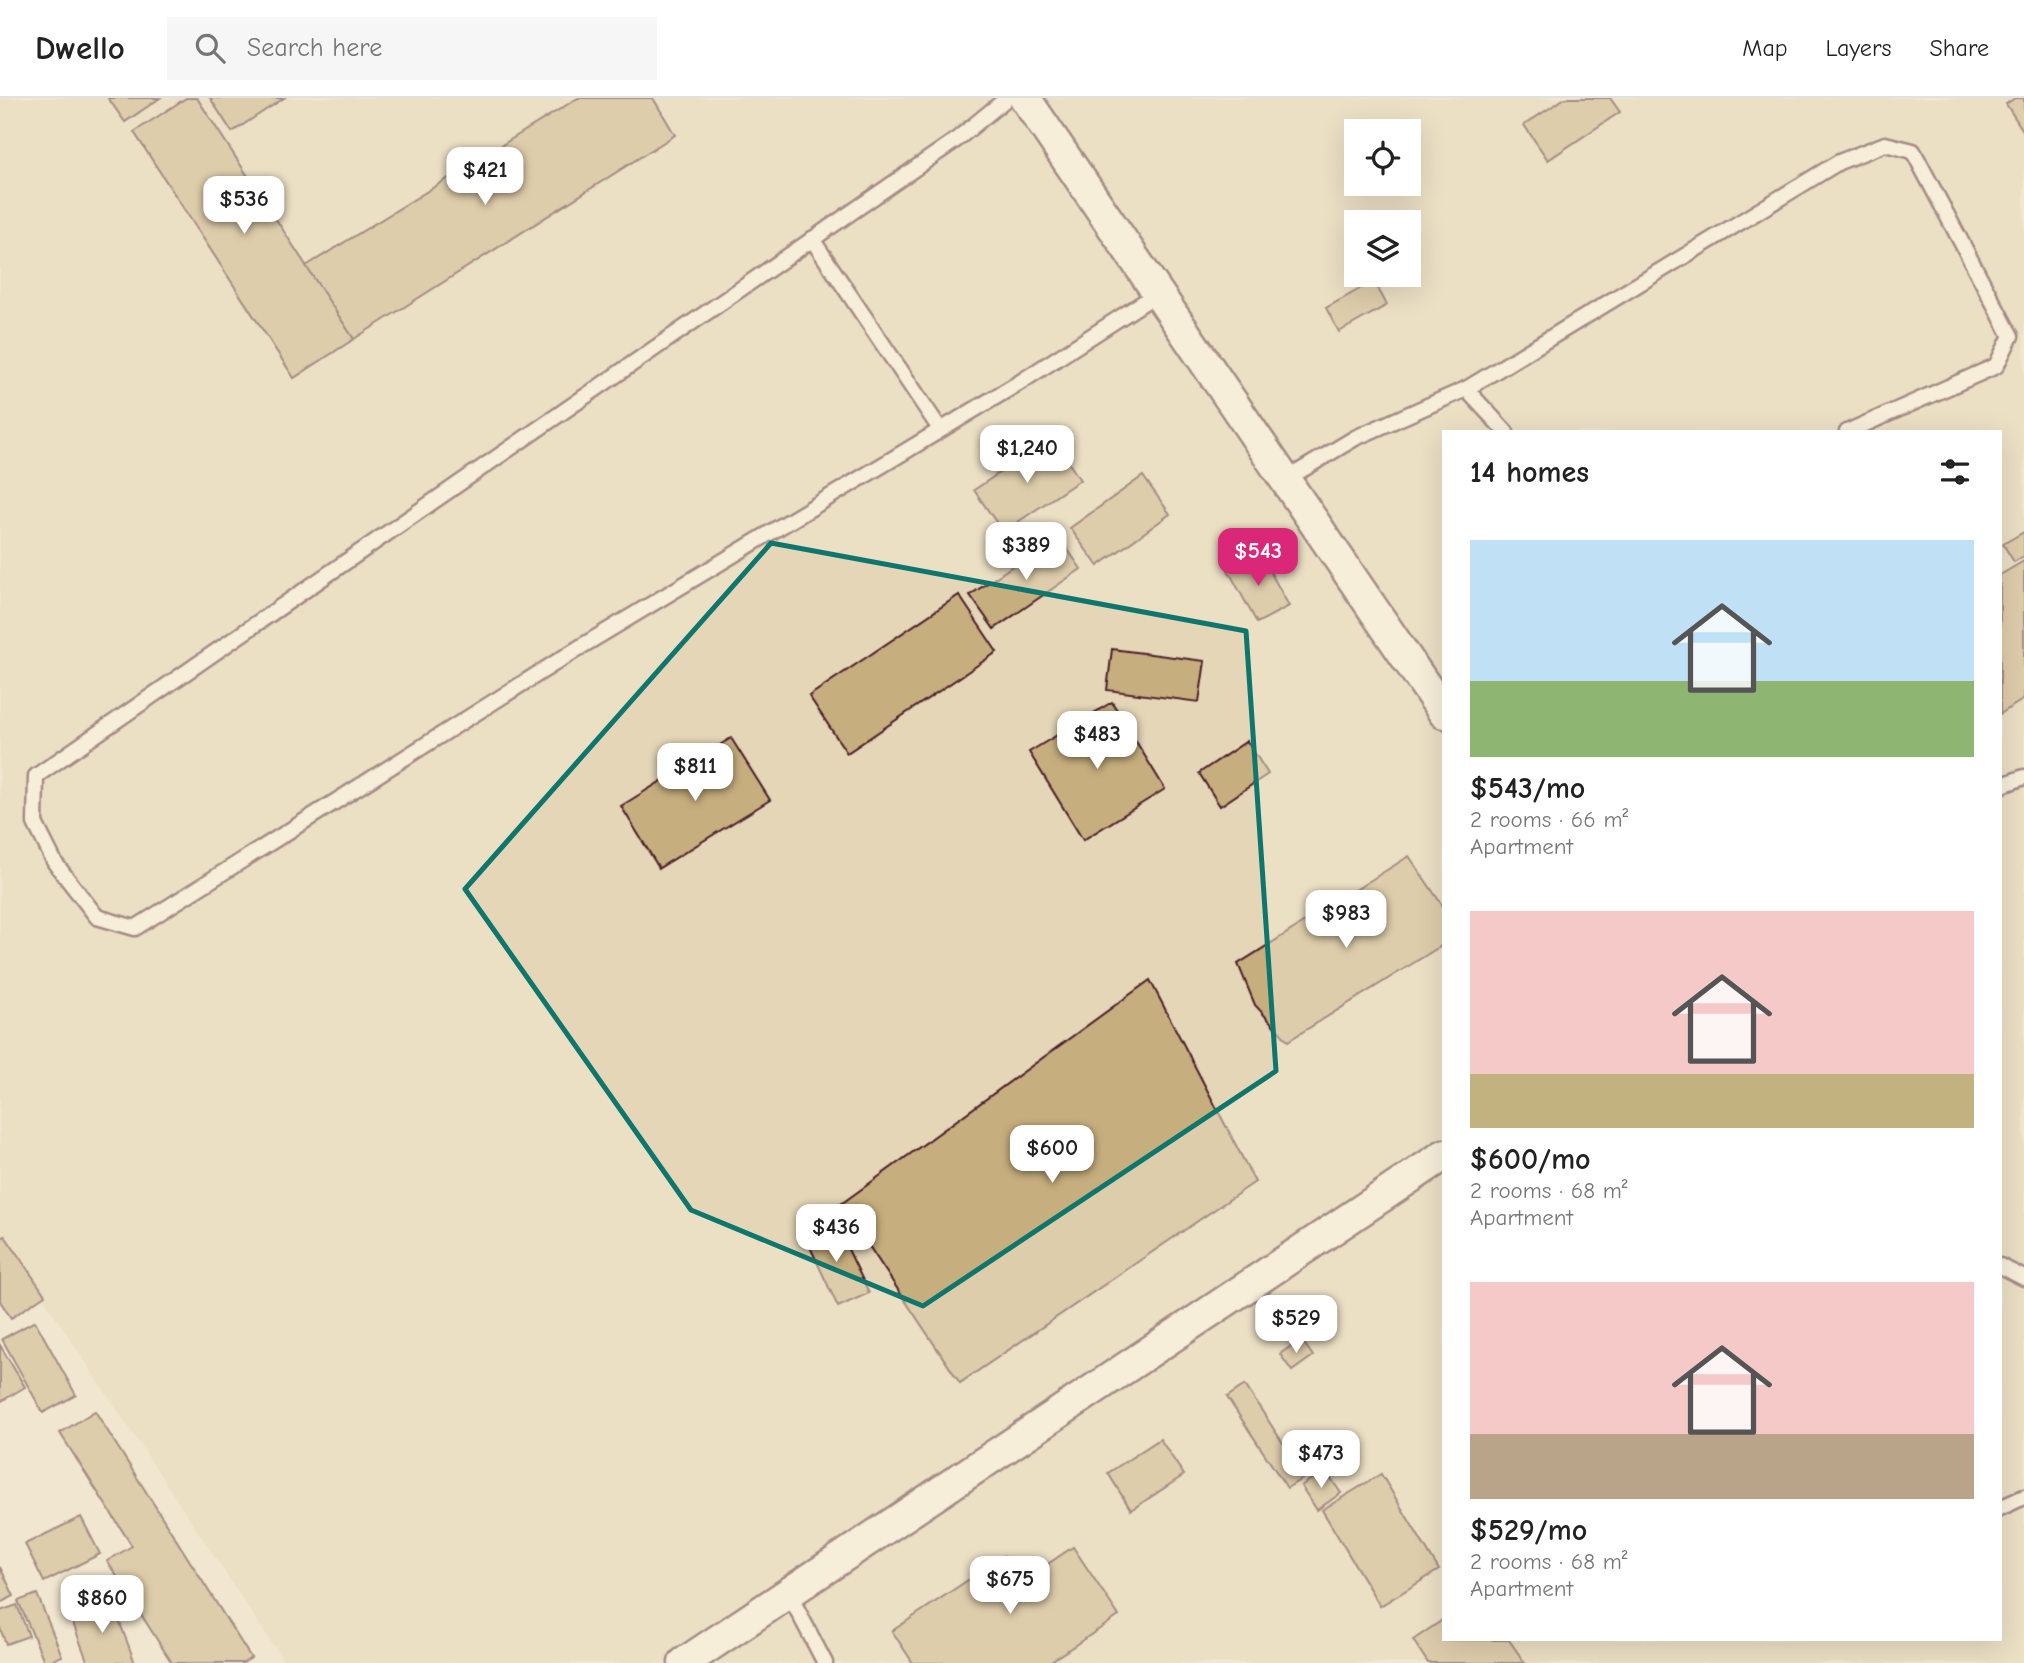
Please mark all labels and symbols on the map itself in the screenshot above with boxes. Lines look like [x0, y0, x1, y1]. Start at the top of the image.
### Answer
pin: $421 [444, 148, 526, 207]
pin: $536 [203, 176, 285, 236]
pin: $1,240 [970, 426, 1084, 485]
pin: $389 [985, 522, 1067, 582]
pin: $543 [1217, 528, 1299, 588]
pin: $483 [1056, 712, 1138, 771]
pin: $811 [654, 744, 736, 803]
pin: $983 [1305, 890, 1387, 950]
pin: $600 [1011, 1126, 1093, 1185]
pin: $436 [795, 1204, 877, 1264]
pin: $529 [1255, 1296, 1337, 1355]
pin: $473 [1280, 1430, 1362, 1490]
pin: $675 [969, 1556, 1051, 1616]
pin: $860 [61, 1576, 143, 1635]

